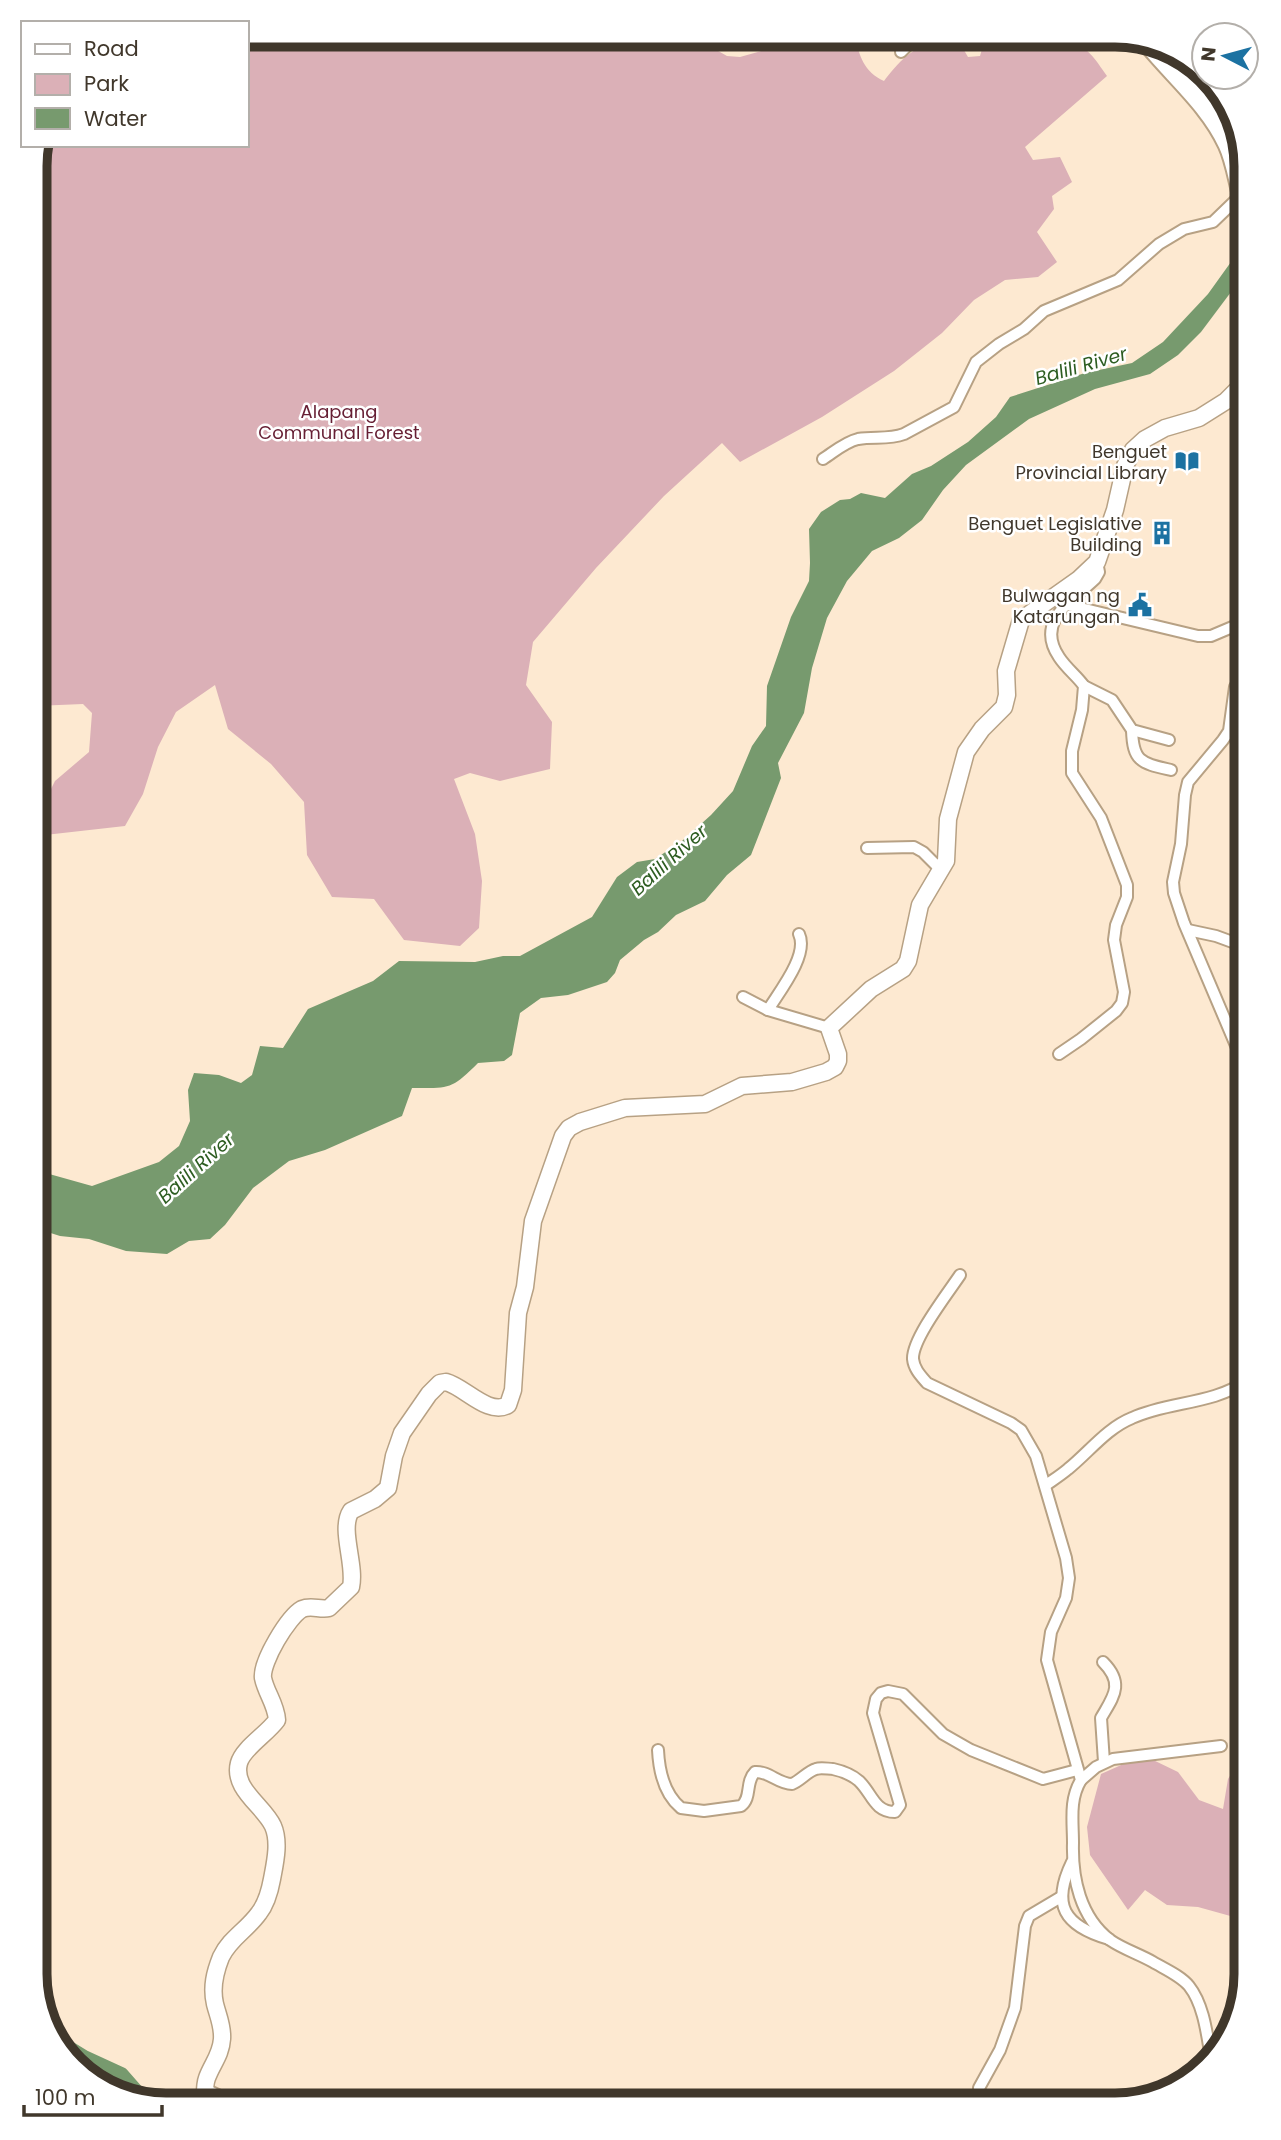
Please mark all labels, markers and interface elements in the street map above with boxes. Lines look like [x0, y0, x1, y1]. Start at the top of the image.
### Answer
legend [21, 21, 248, 147]
north arrow [1190, 21, 1260, 91]
text: Road [84, 34, 139, 63]
text: N [1194, 46, 1223, 63]
text: Park [84, 69, 129, 98]
text: Water [84, 104, 147, 133]
water label: Balili River [1032, 340, 1131, 392]
park label: Alapang Communal Forest [258, 399, 420, 445]
place label: Benguet Provincial Library [1015, 439, 1167, 485]
library icon: Benguet Provincial Library [1173, 447, 1201, 475]
place label: Benguet Legislative Building [968, 511, 1142, 557]
building icon: Benguet Legislative Building [1148, 519, 1176, 547]
place label: Bulwagan ng Katarungan [1002, 583, 1120, 629]
public building icon: Bulwagan ng Katarungan [1126, 591, 1154, 619]
water label: Balili River [625, 818, 714, 902]
water label: Balili River [152, 1126, 241, 1210]
scale bar [24, 2074, 163, 2118]
text: 100 m [35, 2083, 95, 2112]

